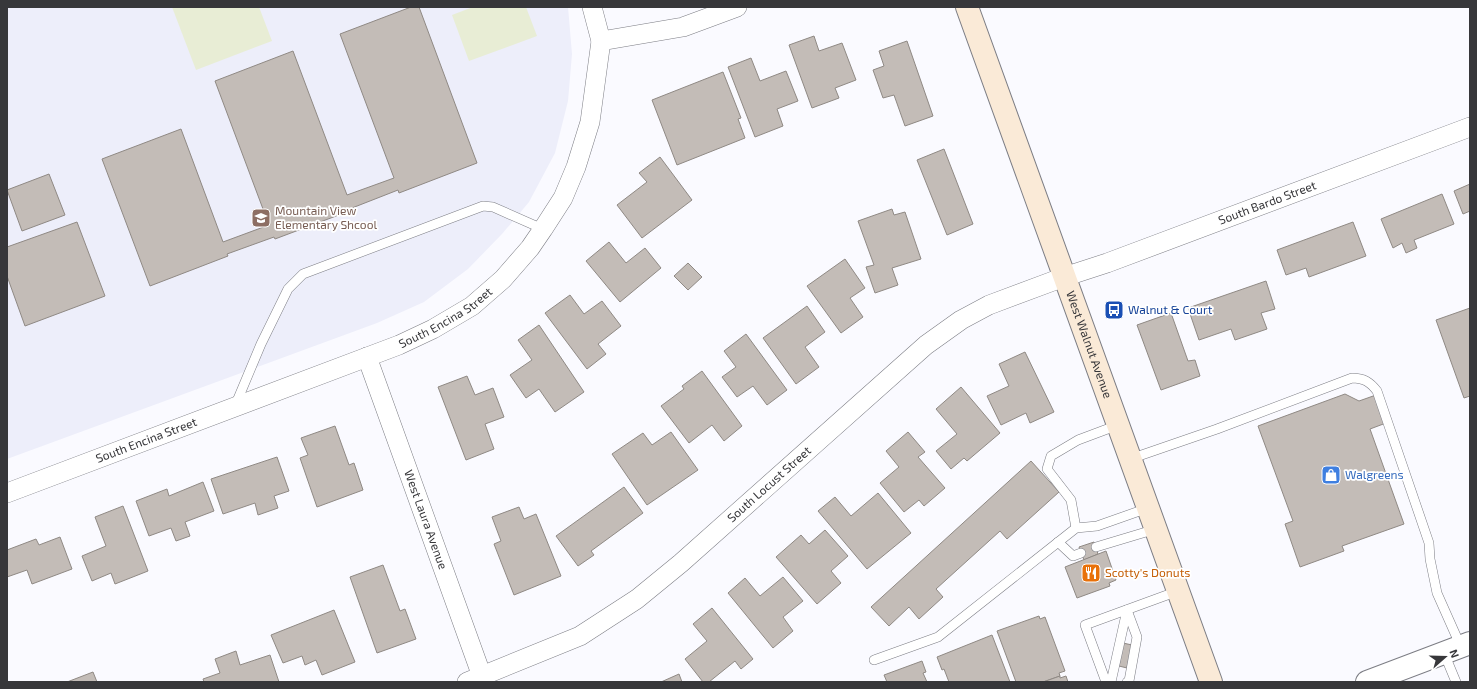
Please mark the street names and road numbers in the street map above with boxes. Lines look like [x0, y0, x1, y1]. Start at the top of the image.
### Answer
street label: South Bardo Street [1216, 177, 1318, 227]
street label: South Encina Street [396, 284, 495, 350]
street label: West Walnut Avenue [1064, 289, 1116, 400]
street label: South Encina Street [94, 414, 199, 465]
street label: South Locust Street [724, 443, 814, 525]
street label: West Laura Avenue [402, 468, 451, 571]

